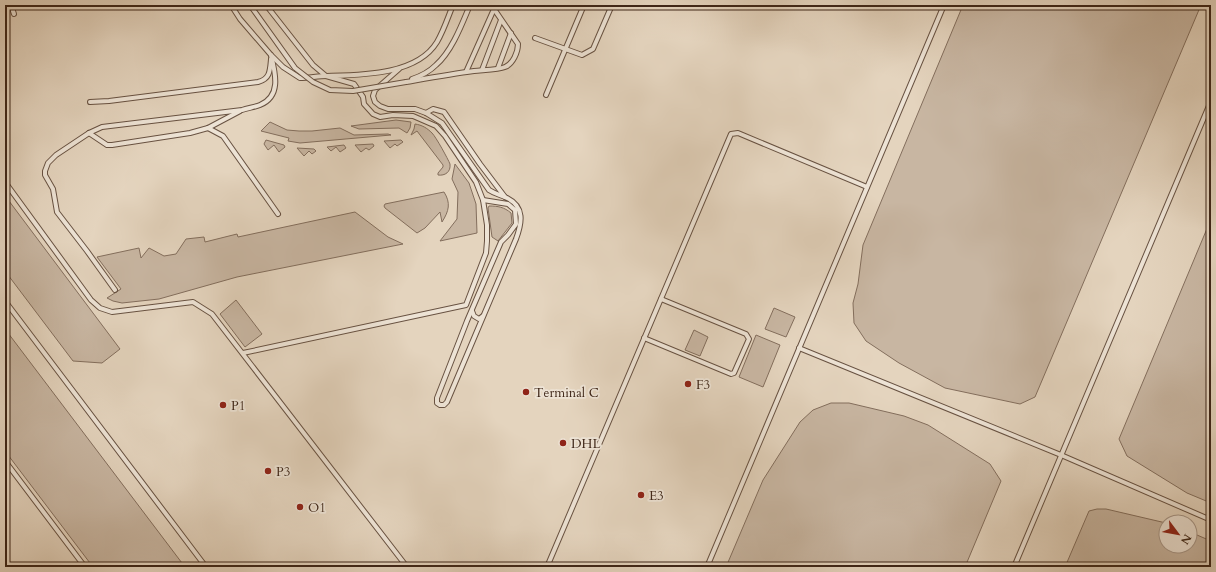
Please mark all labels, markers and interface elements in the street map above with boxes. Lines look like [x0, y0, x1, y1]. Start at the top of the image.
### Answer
place label: F3 [696, 376, 710, 394]
marker: F3 [683, 379, 693, 389]
place label: Terminal C [534, 384, 599, 402]
marker: Terminal C [521, 387, 531, 397]
place label: P1 [231, 397, 245, 415]
marker: P1 [218, 400, 228, 410]
place label: DHL [571, 435, 600, 453]
marker: DHL [558, 438, 568, 448]
place label: P3 [276, 463, 290, 481]
marker: P3 [263, 466, 273, 476]
place label: E3 [649, 487, 664, 505]
marker: E3 [636, 490, 646, 500]
place label: O1 [308, 499, 326, 517]
marker: O1 [295, 502, 305, 512]
north arrow [1158, 514, 1198, 554]
text: N [1177, 531, 1195, 547]

